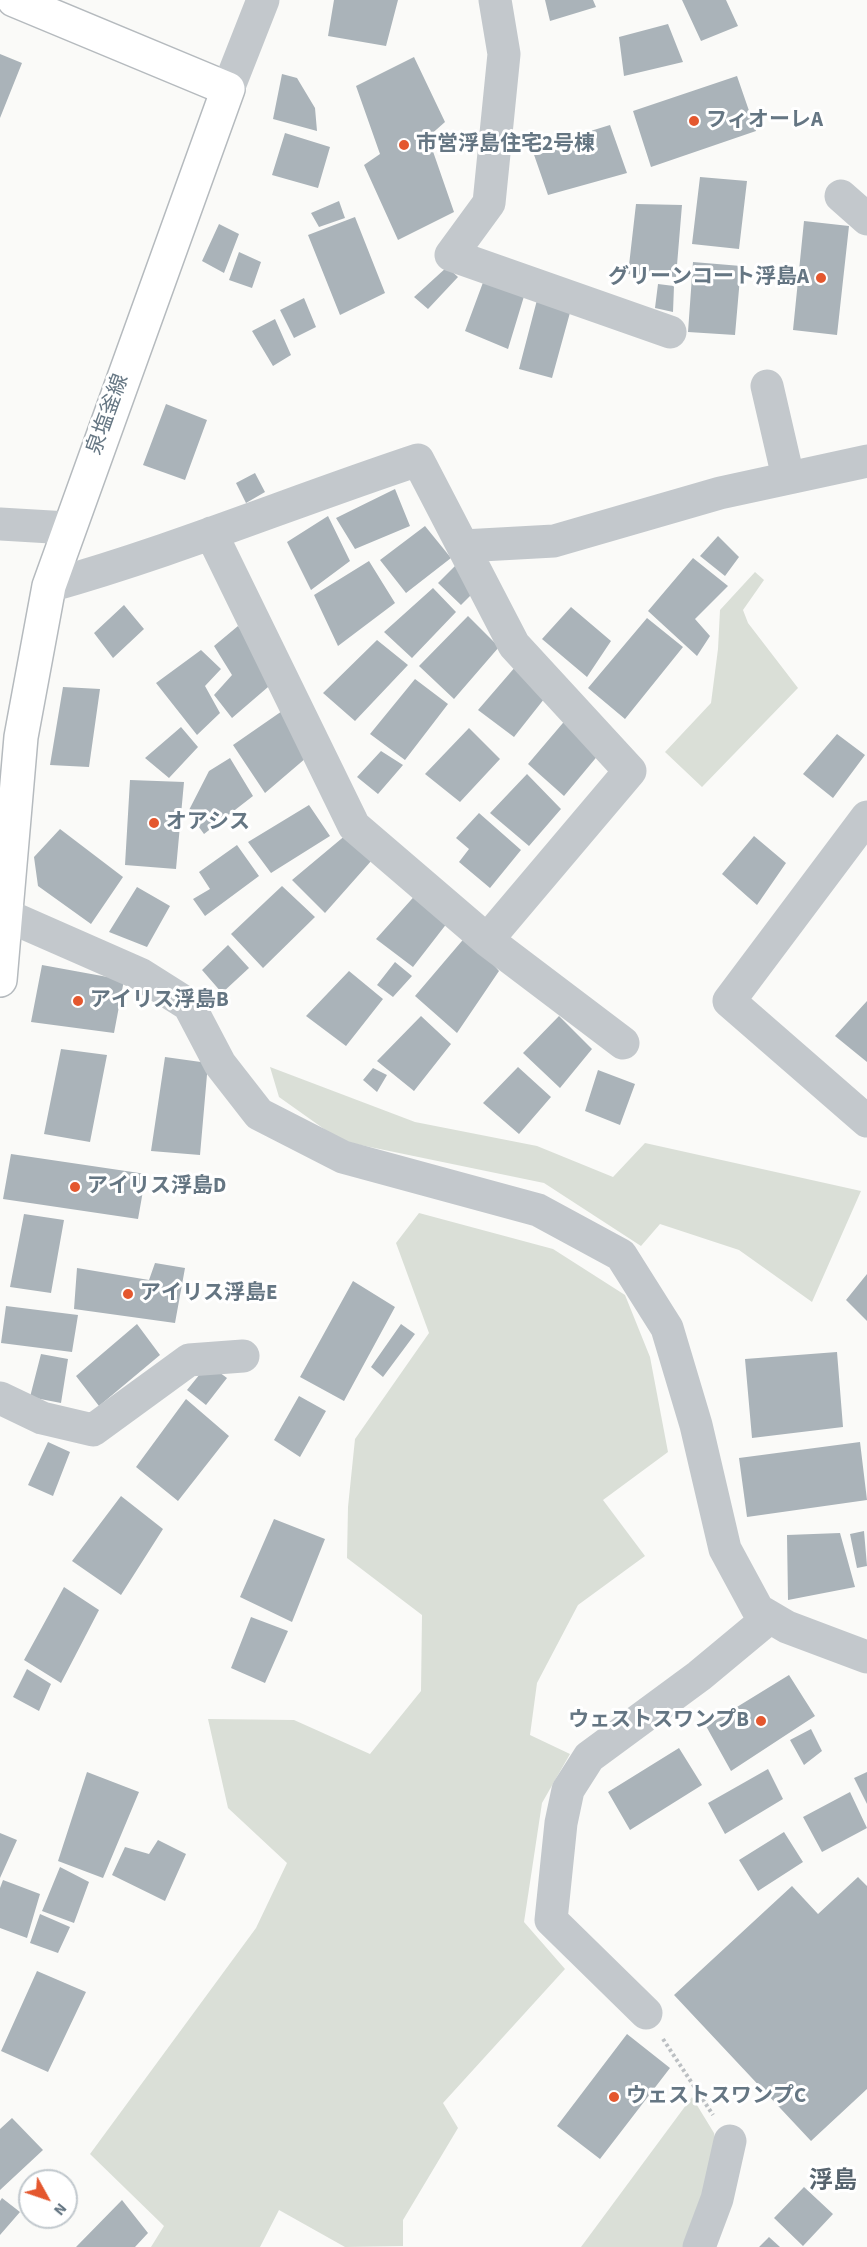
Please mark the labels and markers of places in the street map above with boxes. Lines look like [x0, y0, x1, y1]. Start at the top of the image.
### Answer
place label: フィオーレA [706, 108, 823, 134]
marker: フィオーレA [687, 114, 701, 128]
place label: 市営浮島住宅2号棟 [416, 132, 595, 158]
marker: 市営浮島住宅2号棟 [397, 138, 411, 152]
place label: グリーンコート浮島A [608, 265, 809, 291]
marker: グリーンコート浮島A [814, 271, 828, 285]
place label: オアシス [166, 810, 250, 836]
marker: オアシス [147, 816, 161, 830]
place label: アイリス浮島B [90, 988, 229, 1014]
marker: アイリス浮島B [71, 994, 85, 1008]
place label: アイリス浮島D [87, 1174, 226, 1200]
marker: アイリス浮島D [68, 1180, 82, 1194]
place label: アイリス浮島E [140, 1281, 278, 1307]
marker: アイリス浮島E [121, 1287, 135, 1301]
place label: ウェストスワンプB [568, 1708, 749, 1734]
marker: ウェストスワンプB [754, 1714, 768, 1728]
place label: ウェストスワンプC [626, 2084, 806, 2110]
marker: ウェストスワンプC [607, 2090, 621, 2104]

